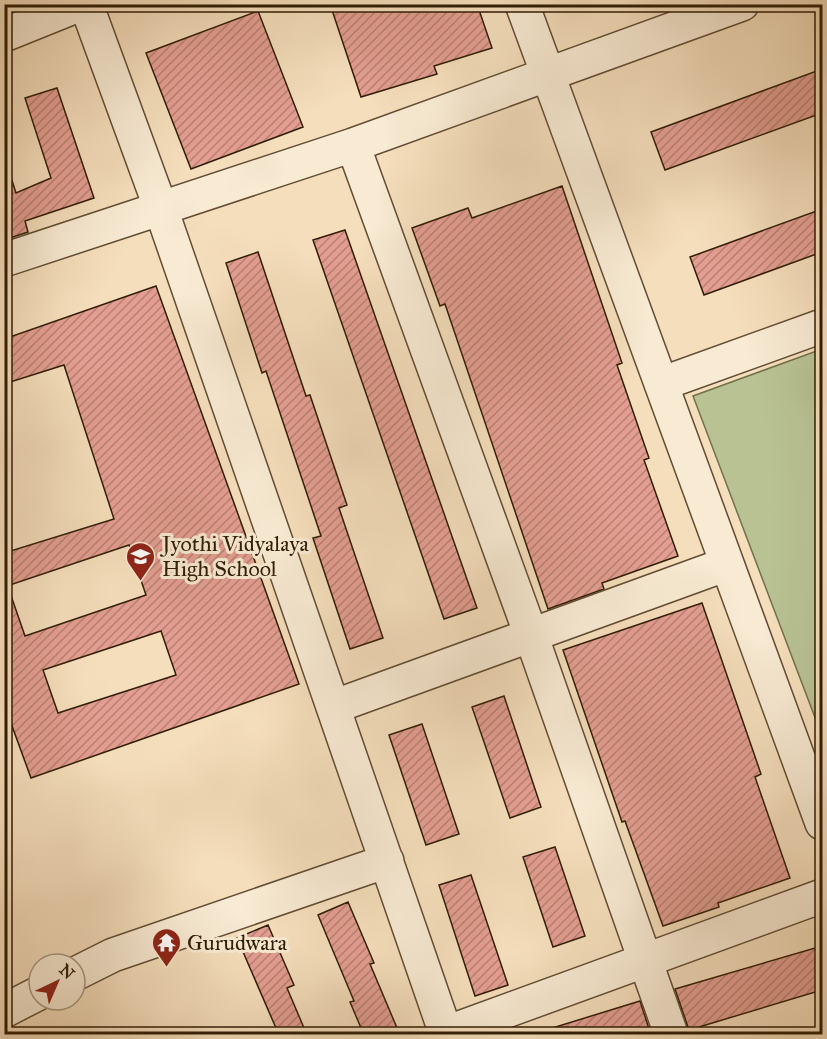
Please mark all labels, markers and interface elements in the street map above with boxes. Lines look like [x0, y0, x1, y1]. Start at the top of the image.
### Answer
place label: Jyothi Vidyalaya High School [160, 530, 309, 582]
school or university icon: Jyothi Vidyalaya High School [125, 540, 157, 582]
temple icon: Gurudwara [150, 926, 182, 968]
place label: Gurudwara [187, 929, 288, 956]
north arrow [27, 952, 87, 1012]
text: N [56, 960, 79, 983]

